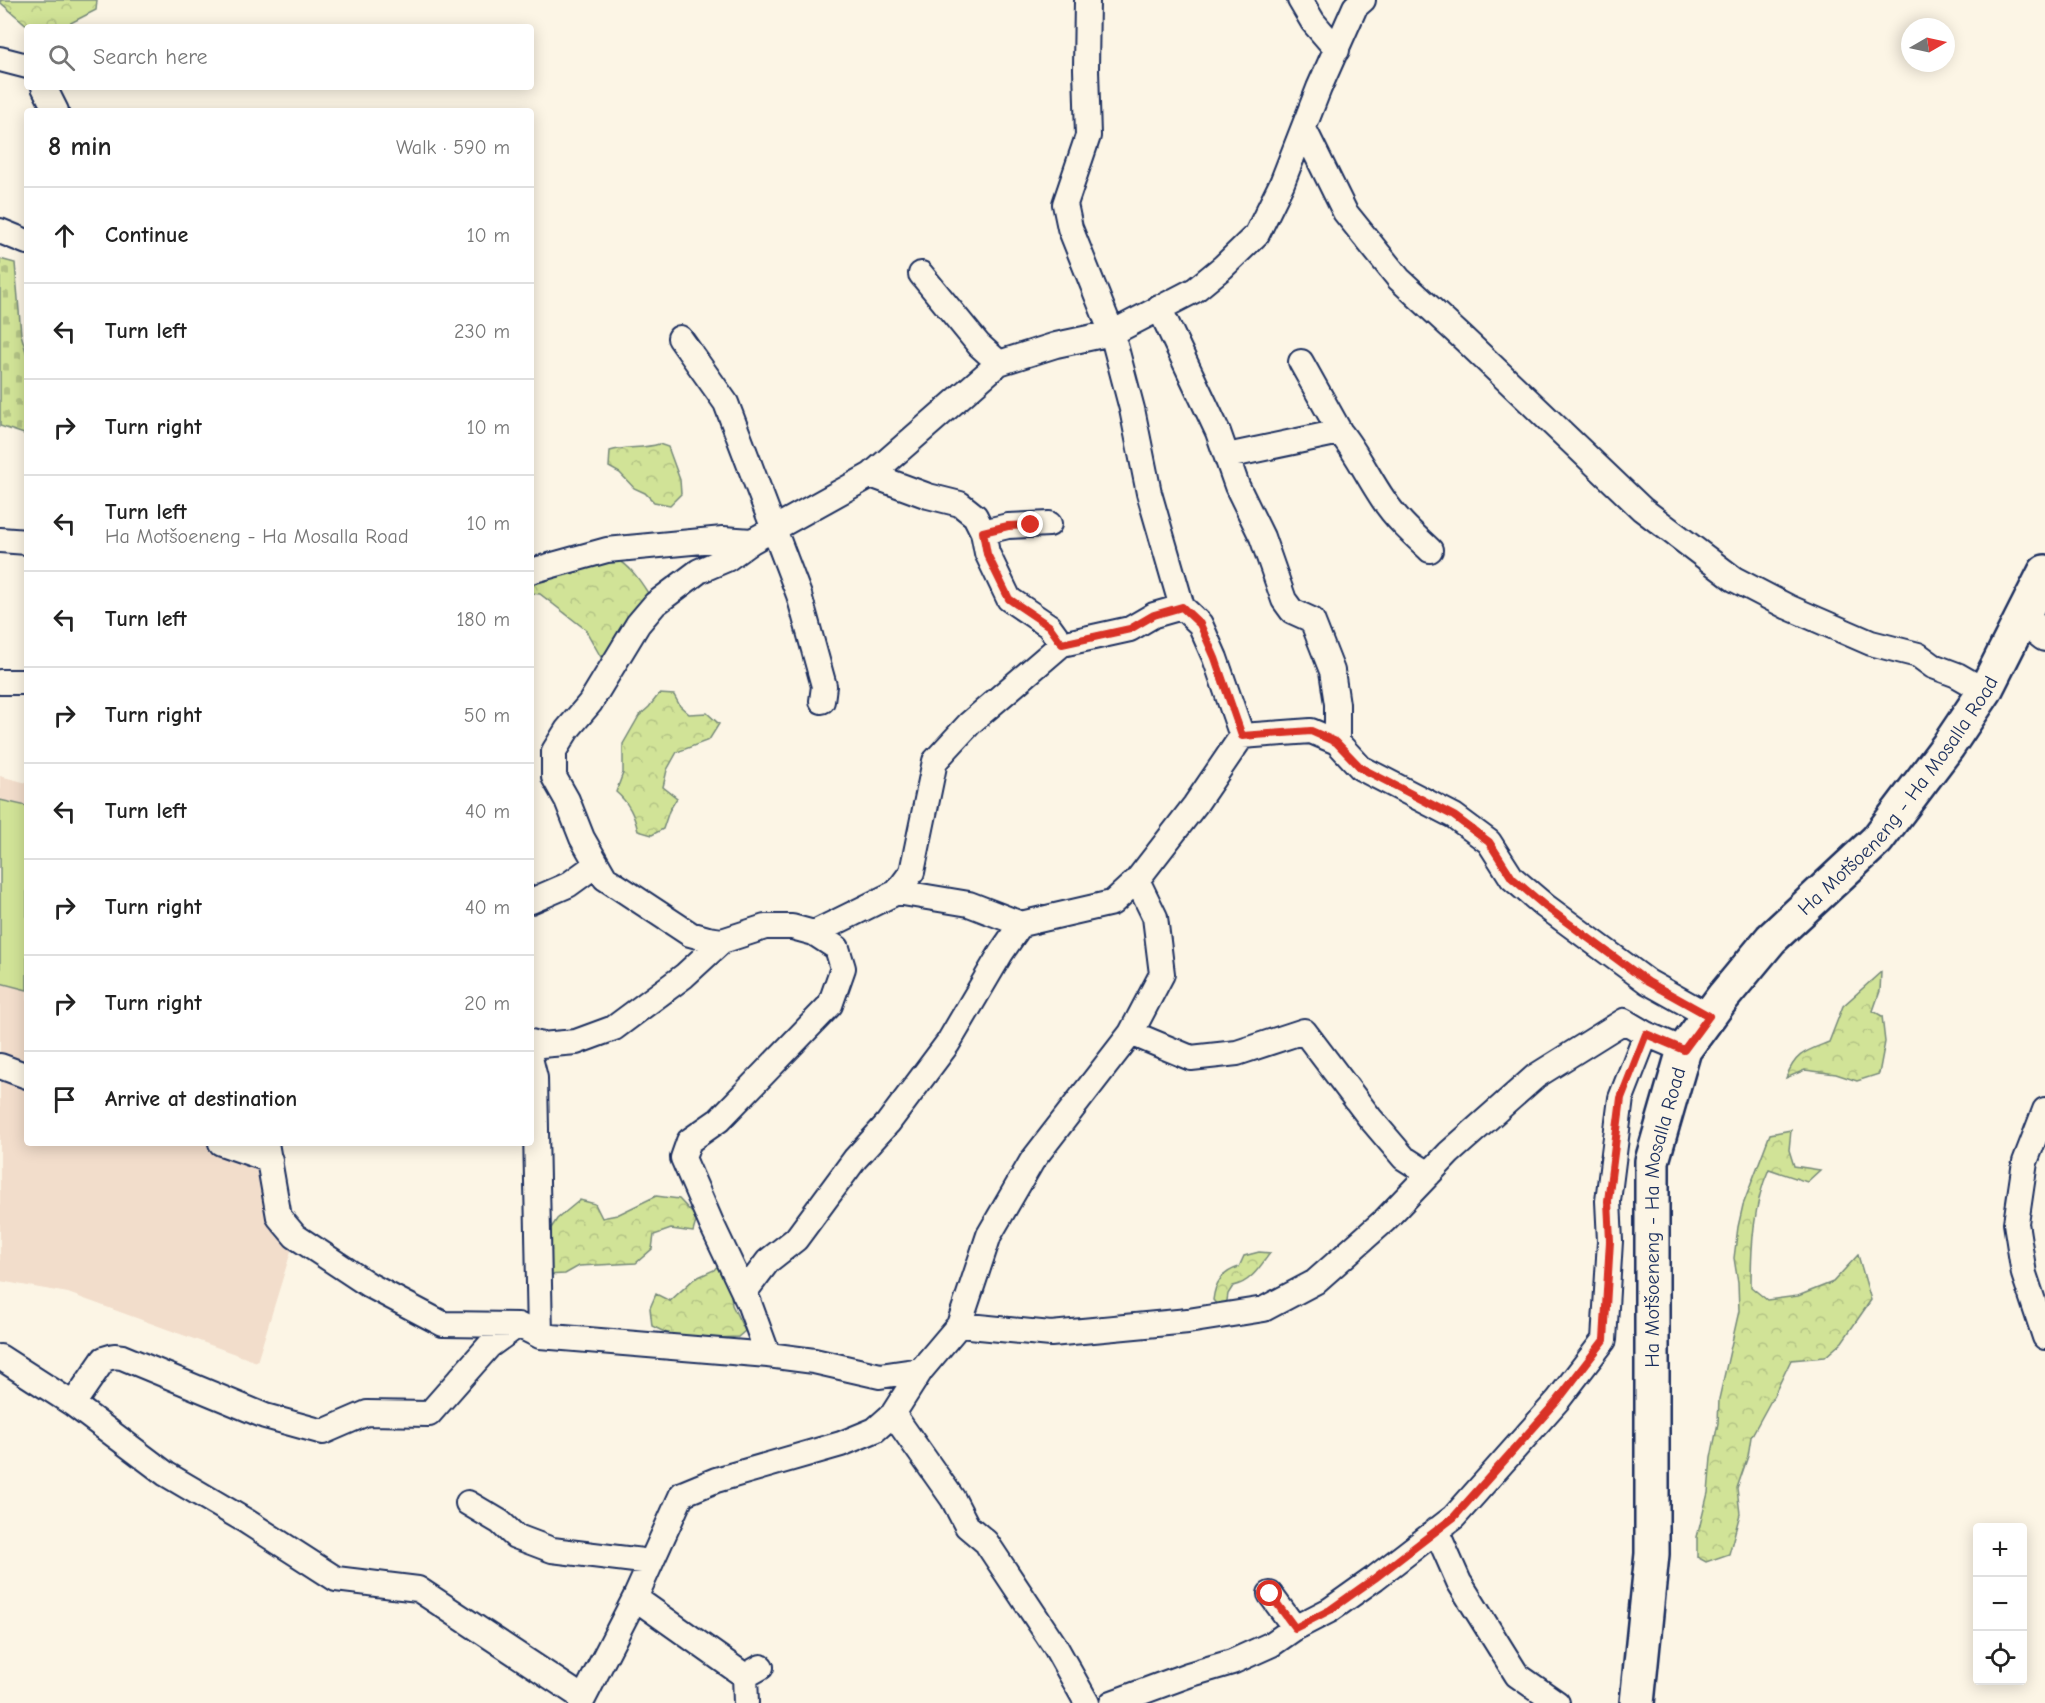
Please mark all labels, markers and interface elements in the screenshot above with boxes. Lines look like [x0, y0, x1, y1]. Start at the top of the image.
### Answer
north arrow [1901, 18, 1955, 72]
search box [24, 24, 534, 90]
icon: search [45, 41, 78, 74]
text: Search here [93, 44, 208, 70]
text: 8 min [48, 132, 112, 162]
text: Walk · 590 m [396, 136, 510, 159]
icon: ahead [48, 219, 81, 252]
text: Continue [105, 222, 188, 248]
text: 10 m [467, 224, 510, 247]
icon: left [48, 315, 81, 348]
text: Turn left [105, 318, 187, 344]
text: 230 m [454, 320, 510, 343]
icon: right [48, 411, 81, 444]
text: Turn right [105, 414, 202, 440]
text: 10 m [467, 416, 510, 439]
text: Turn left [105, 499, 187, 525]
icon: left [48, 507, 81, 540]
route end [1017, 511, 1043, 537]
text: 10 m [467, 512, 510, 535]
text: Ha Motšoeneng - Ha Mosalla Road [105, 525, 409, 548]
icon: left [48, 603, 81, 636]
text: Turn left [105, 606, 187, 632]
text: 180 m [456, 608, 510, 631]
street label: Ha Motšoeneng - Ha Mosalla Road [1793, 672, 2003, 920]
icon: right [48, 699, 81, 732]
text: Turn right [105, 702, 202, 728]
text: 50 m [464, 704, 510, 727]
icon: left [48, 795, 81, 828]
text: Turn left [105, 798, 187, 824]
text: 40 m [465, 800, 510, 823]
icon: right [48, 891, 81, 924]
text: Turn right [105, 894, 202, 920]
text: 40 m [465, 896, 510, 919]
icon: right [48, 987, 81, 1020]
text: Turn right [105, 990, 202, 1016]
text: 20 m [464, 992, 510, 1015]
street label: Ha Motšoeneng - Ha Mosalla Road [1641, 1065, 1690, 1368]
icon: arrive [48, 1083, 81, 1116]
text: Arrive at destination [105, 1086, 297, 1112]
map controls [1973, 1523, 2027, 1685]
button: + [1973, 1523, 2027, 1577]
button: − [1973, 1577, 2027, 1631]
route start [1256, 1580, 1282, 1606]
button: locate [1973, 1631, 2027, 1685]

